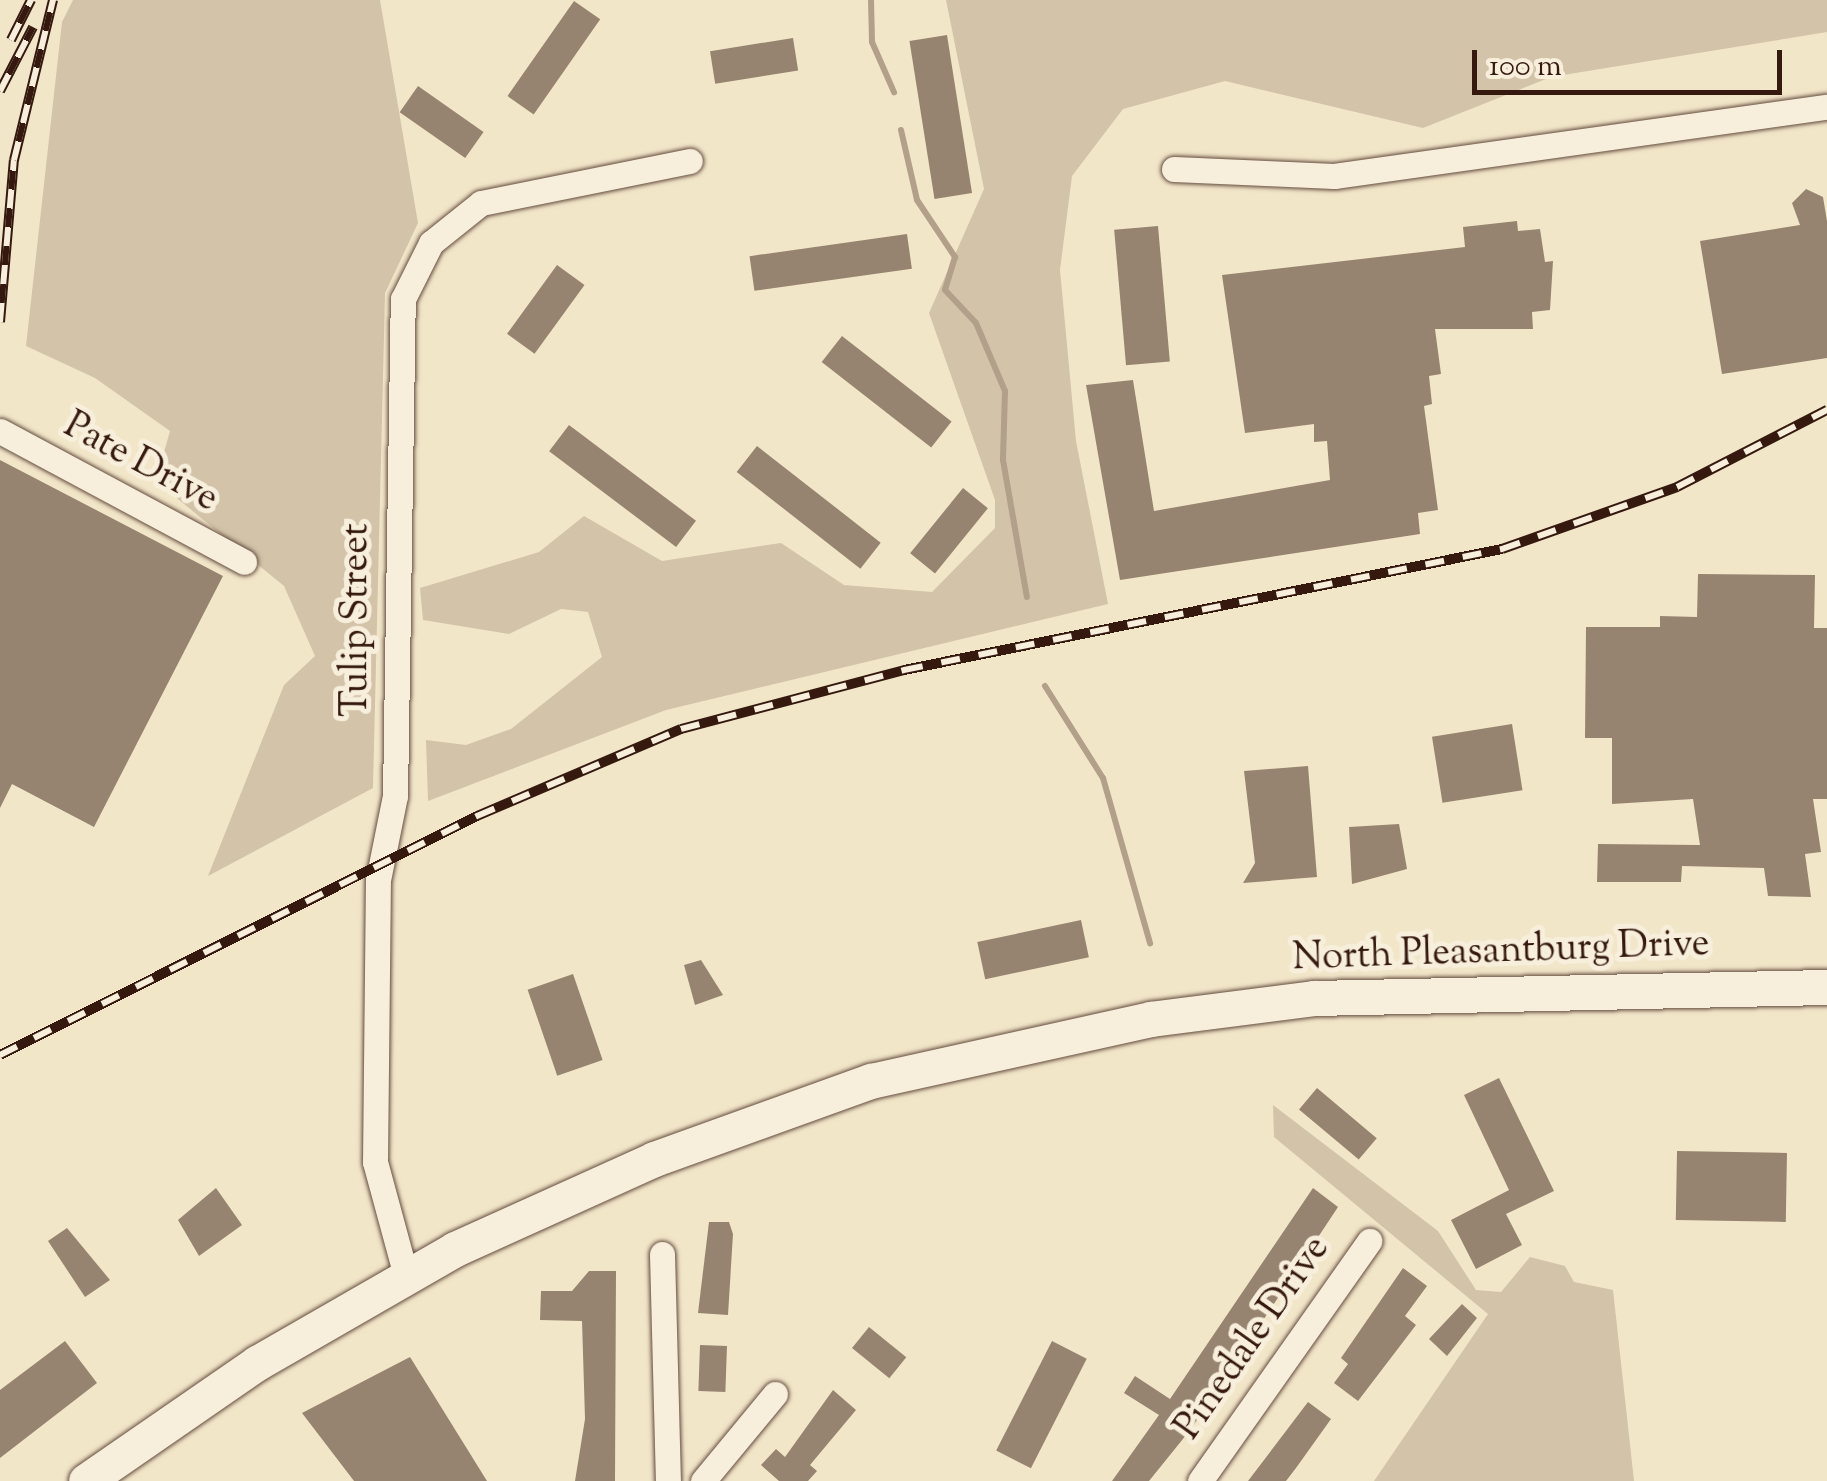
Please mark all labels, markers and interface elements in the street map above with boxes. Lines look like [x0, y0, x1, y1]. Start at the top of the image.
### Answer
scale bar [1477, 30, 1787, 92]
text: 100 m [1489, 46, 1562, 89]
street label: Pate Drive [55, 404, 225, 524]
street label: Tulip Street [335, 523, 381, 717]
street label: North Pleasantburg Drive [1292, 923, 1710, 983]
street label: Pinedale Drive [1167, 1228, 1341, 1450]

